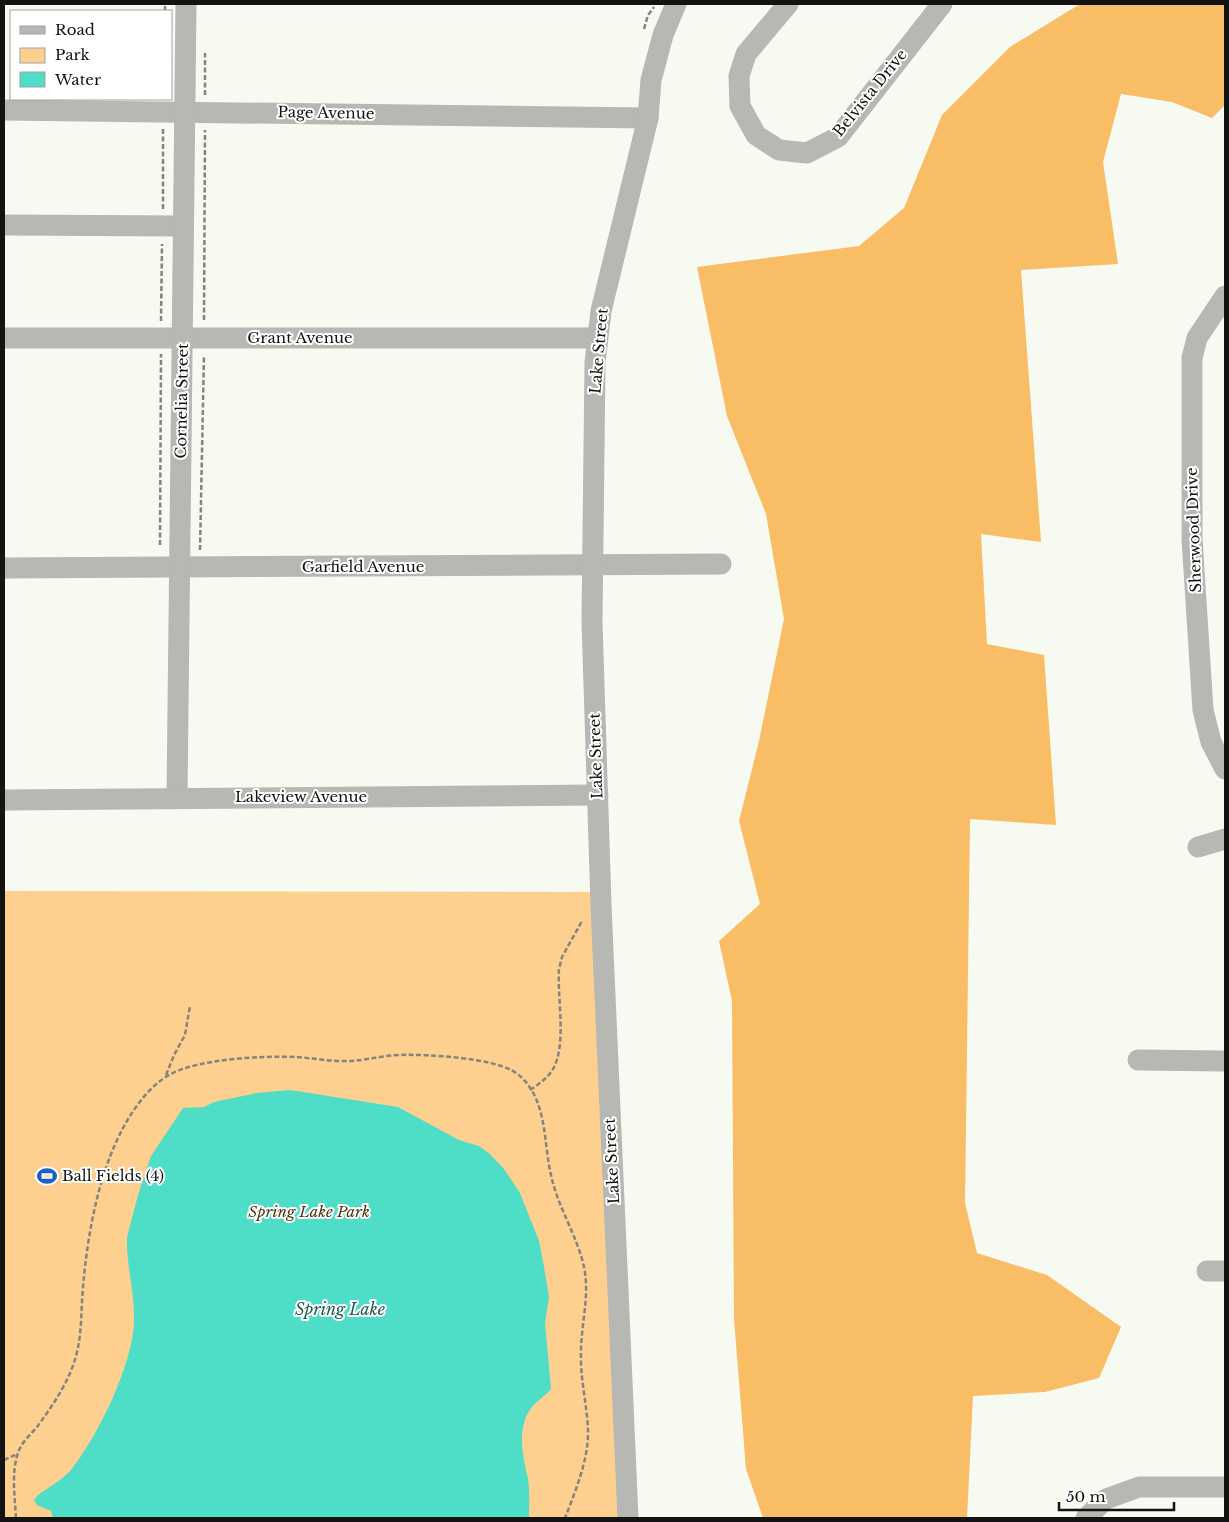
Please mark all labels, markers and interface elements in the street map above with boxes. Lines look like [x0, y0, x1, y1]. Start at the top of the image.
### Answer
legend [10, 10, 172, 100]
text: Road [55, 20, 95, 39]
text: Park [55, 45, 91, 64]
street label: Belvista Drive [829, 45, 911, 140]
text: Water [54, 70, 102, 89]
street label: Page Avenue [277, 102, 375, 123]
street label: Lake Street [585, 307, 612, 395]
street label: Grant Avenue [247, 328, 353, 347]
street label: Cornelia Street [171, 343, 192, 459]
street label: Sherwood Drive [1182, 467, 1205, 593]
street label: Garfield Avenue [302, 557, 424, 576]
street label: Lake Street [584, 712, 606, 799]
street label: Lakeview Avenue [235, 787, 367, 806]
street label: Lake Street [600, 1117, 623, 1204]
sports icon: Ball Fields (4) [36, 1165, 58, 1187]
place label: Ball Fields (4) [62, 1166, 164, 1185]
park label: Spring Lake Park [248, 1202, 370, 1221]
water label: Spring Lake [295, 1299, 386, 1319]
scale bar [1059, 1480, 1174, 1512]
text: 50 m [1066, 1487, 1106, 1506]

